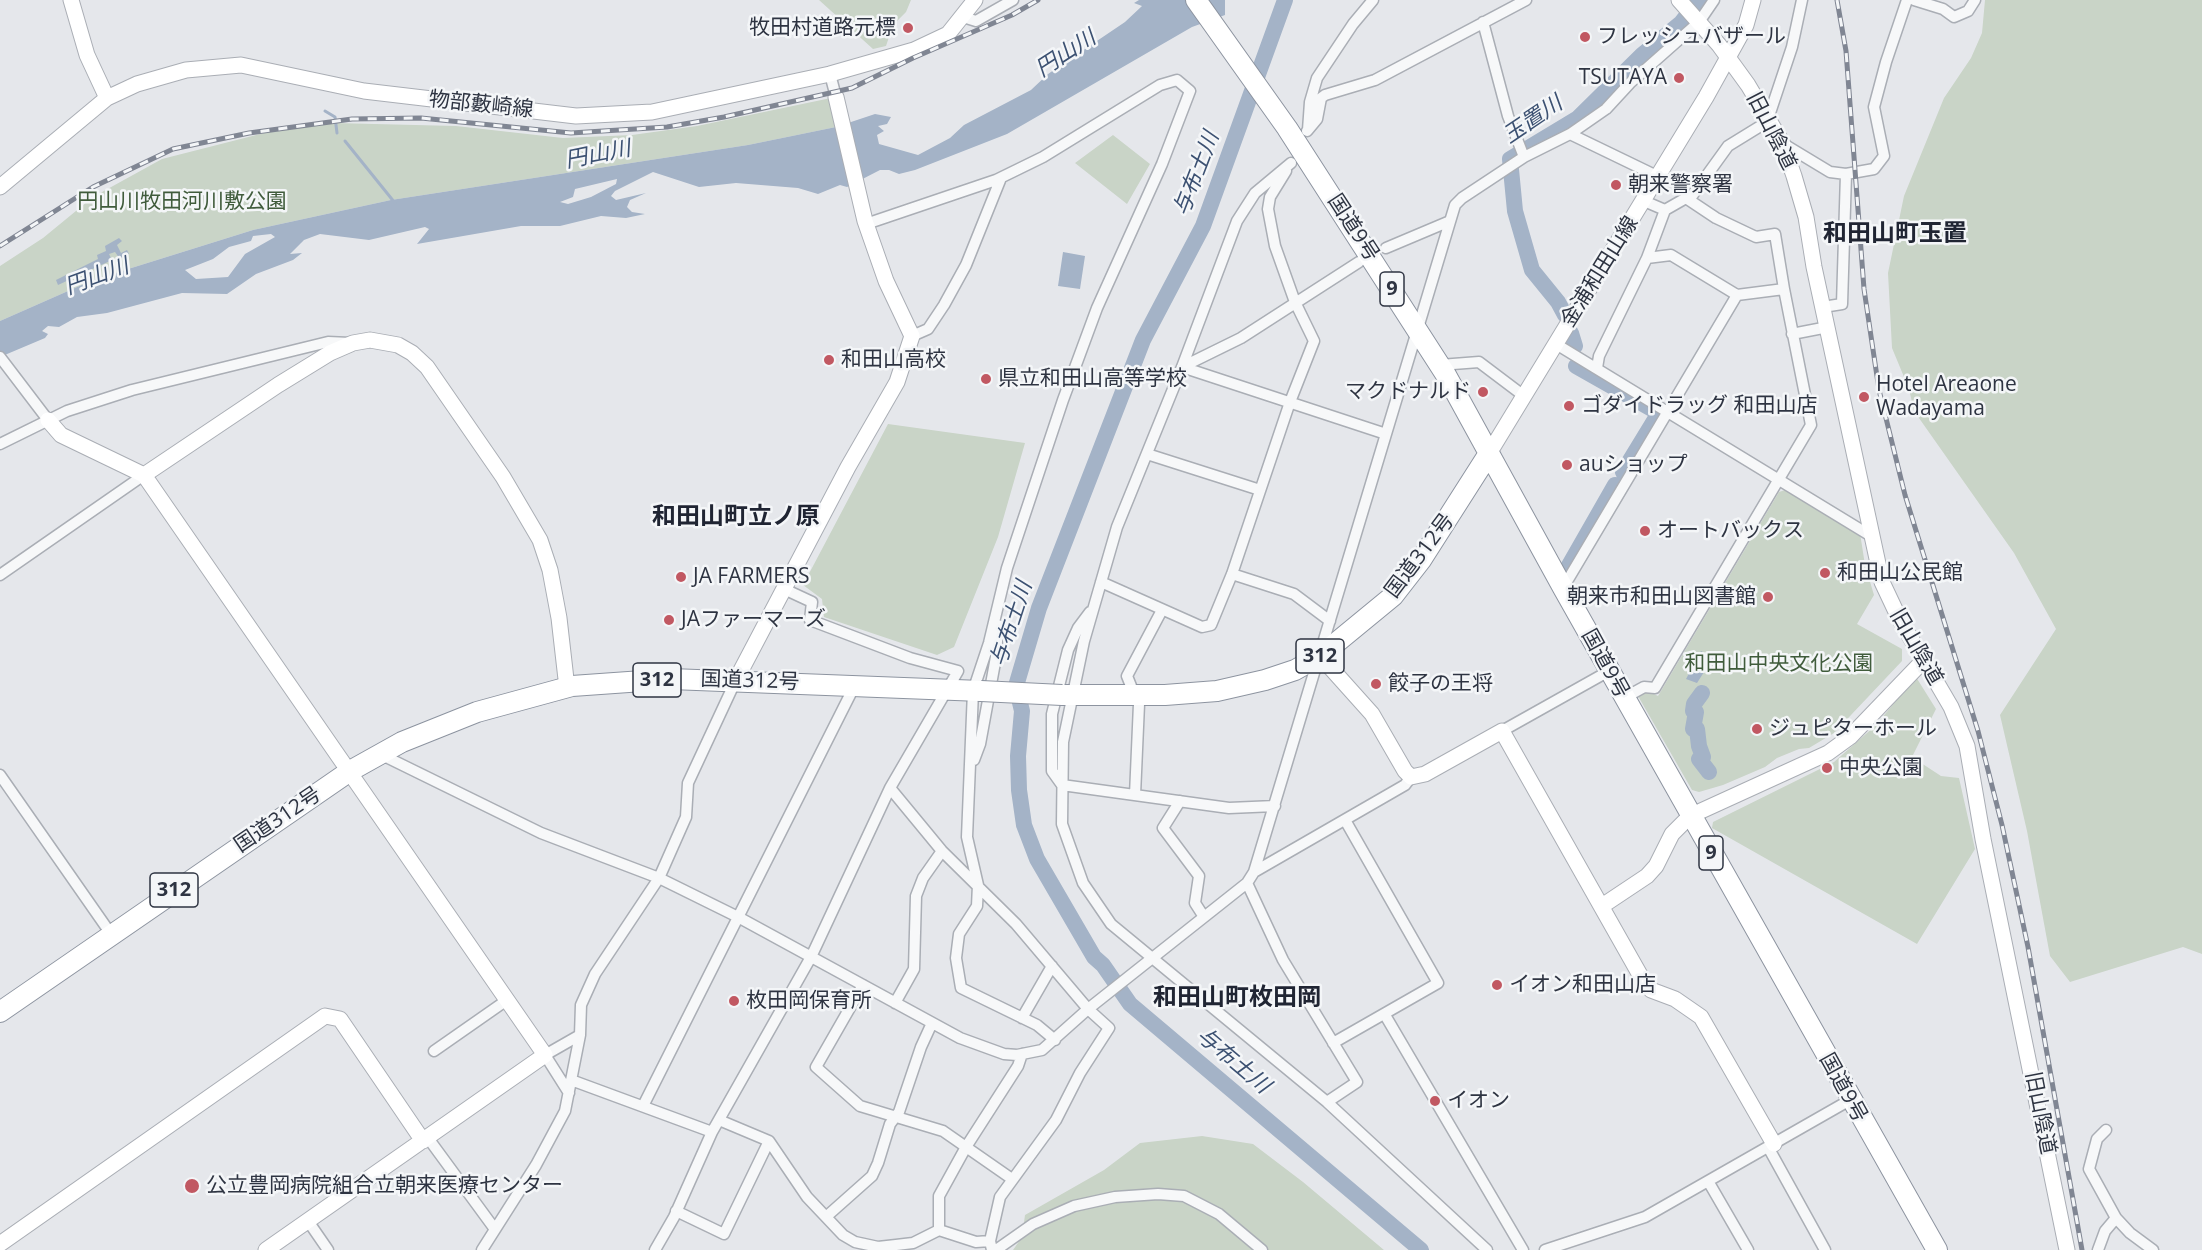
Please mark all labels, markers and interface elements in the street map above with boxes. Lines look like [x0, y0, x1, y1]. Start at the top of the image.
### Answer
place label: 牧田村道路元標 [749, 15, 896, 41]
marker: 牧田村道路元標 [901, 21, 915, 35]
place label: フレッシュバザール [1597, 24, 1786, 50]
water label: 円山川 [1031, 25, 1101, 83]
marker: フレッシュバザール [1578, 30, 1592, 44]
place label: TSUTAYA [1579, 65, 1667, 91]
marker: TSUTAYA [1672, 71, 1686, 85]
street label: 物部藪崎線 [427, 87, 535, 123]
street label: 旧山陰道 [1741, 88, 1801, 174]
water label: 玉置川 [1498, 91, 1568, 149]
water label: 与布土川 [1169, 128, 1225, 220]
water label: 円山川 [563, 136, 633, 174]
place label: 朝来警察署 [1628, 172, 1733, 198]
marker: 朝来警察署 [1609, 178, 1623, 192]
park label: 円山川牧田河川敷公園 [77, 189, 287, 215]
street label: 国道9号 [1322, 190, 1384, 266]
street label: 金浦和田山線 [1556, 212, 1644, 332]
district label: 和田山町玉置 [1823, 220, 1967, 248]
water label: 円山川 [61, 253, 133, 301]
road number: 9 [1380, 272, 1404, 306]
place label: 和田山高校 [841, 347, 946, 373]
marker: 和田山高校 [822, 353, 836, 367]
place label: 県立和田山高等学校 [998, 366, 1187, 392]
marker: 県立和田山高等学校 [979, 372, 993, 386]
place label: Hotel Areaone Wadayama [1876, 372, 2017, 422]
place label: マクドナルド [1345, 379, 1471, 405]
marker: マクドナルド [1476, 385, 1490, 399]
marker: Hotel Areaone Wadayama [1857, 390, 1871, 404]
place label: ゴダイドラッグ 和田山店 [1581, 393, 1817, 419]
marker: ゴダイドラッグ 和田山店 [1562, 399, 1576, 413]
place label: auショップ [1579, 452, 1688, 478]
marker: auショップ [1560, 458, 1574, 472]
district label: 和田山町立ノ原 [652, 503, 820, 531]
street label: 国道312号 [1380, 509, 1460, 603]
place label: オートバックス [1657, 518, 1804, 544]
marker: オートバックス [1638, 524, 1652, 538]
place label: 和田山公民館 [1837, 560, 1963, 586]
place label: JA FARMERS [693, 564, 809, 590]
marker: 和田山公民館 [1818, 566, 1832, 580]
marker: JA FARMERS [674, 570, 688, 584]
water label: 与布土川 [986, 578, 1038, 670]
place label: 朝来市和田山図書館 [1567, 584, 1756, 610]
marker: 朝来市和田山図書館 [1761, 590, 1775, 604]
street label: 旧山陰道 [1884, 604, 1948, 690]
place label: JAファーマーズ [681, 607, 826, 633]
marker: JAファーマーズ [662, 613, 676, 627]
street label: 国道9号 [1576, 625, 1634, 703]
road number: 312 [1296, 639, 1344, 673]
park label: 和田山中央文化公園 [1685, 651, 1873, 677]
road number: 312 [633, 663, 681, 697]
street label: 国道312号 [700, 667, 800, 695]
place label: 餃子の王将 [1388, 671, 1493, 697]
marker: 餃子の王将 [1369, 677, 1383, 691]
place label: ジュピターホール [1769, 716, 1937, 742]
marker: ジュピターホール [1750, 722, 1764, 736]
place label: 中央公園 [1839, 755, 1923, 781]
marker: 中央公園 [1820, 761, 1834, 775]
street label: 国道312号 [230, 782, 326, 858]
road number: 9 [1699, 836, 1723, 870]
road number: 312 [150, 873, 198, 907]
place label: イオン和田山店 [1509, 972, 1656, 998]
marker: イオン和田山店 [1490, 978, 1504, 992]
district label: 和田山町枚田岡 [1153, 984, 1321, 1012]
place label: 枚田岡保育所 [746, 988, 872, 1014]
marker: 枚田岡保育所 [727, 994, 741, 1008]
water label: 与布土川 [1191, 1023, 1275, 1099]
street label: 国道9号 [1814, 1049, 1872, 1127]
street label: 旧山陰道 [2020, 1069, 2060, 1157]
place label: イオン [1447, 1088, 1510, 1114]
marker: イオン [1428, 1094, 1442, 1108]
place label: 公立豊岡病院組合立朝来医療センター [206, 1173, 563, 1199]
marker: 公立豊岡病院組合立朝来医療センター [183, 1177, 201, 1195]

